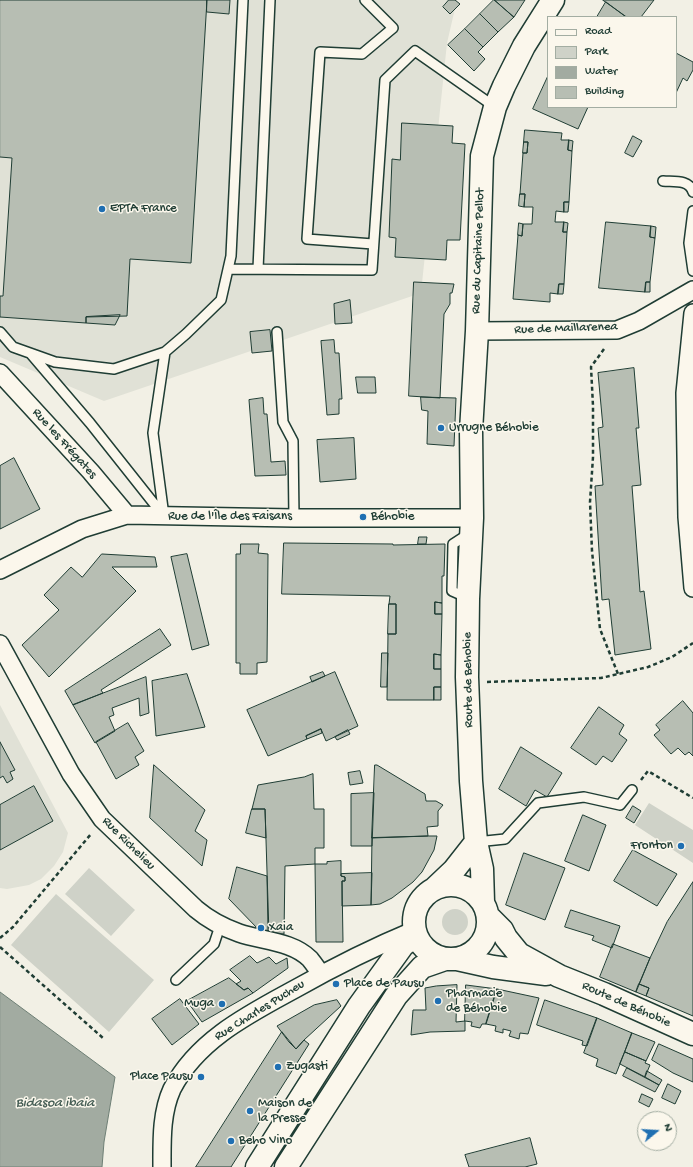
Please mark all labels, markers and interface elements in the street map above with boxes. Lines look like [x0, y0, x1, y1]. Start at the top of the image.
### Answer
legend [547, 16, 677, 108]
text: Road [585, 25, 611, 39]
text: Park [585, 45, 608, 59]
text: Water [585, 65, 617, 79]
text: Building [585, 85, 624, 99]
street label: Rue du Capitaine Pellot [469, 188, 489, 314]
place label: EPTA France [110, 201, 177, 217]
marker: EPTA France [97, 204, 107, 214]
street label: Rue de Maillarenea [514, 319, 618, 339]
street label: Rue les Frégates [28, 406, 100, 482]
place label: Urrugne Béhobie [449, 420, 539, 436]
marker: Urrugne Béhobie [436, 423, 446, 433]
street label: Rue de l'Île des Faisans [168, 509, 292, 525]
place label: Béhobie [371, 509, 414, 525]
marker: Béhobie [358, 512, 368, 522]
street label: Route de Behobie [460, 632, 478, 728]
street label: Rue Richelieu [98, 814, 158, 874]
place label: Fronton [631, 838, 673, 854]
marker: Fronton [676, 841, 686, 851]
place label: Xaia [269, 920, 293, 936]
marker: Xaia [256, 923, 266, 933]
place label: Place de Pausu [344, 976, 424, 992]
street label: Rue Charles Pucheu [212, 977, 308, 1045]
street label: Route de Béhobie [579, 978, 673, 1032]
marker: Place de Pausu [331, 979, 341, 989]
place label: Pharmacie de Béhobie [446, 986, 507, 1017]
place label: Muga [184, 996, 214, 1012]
marker: Pharmacie de Béhobie [433, 996, 443, 1006]
marker: Muga [217, 999, 227, 1009]
place label: Zugasti [286, 1059, 328, 1075]
marker: Zugasti [273, 1062, 283, 1072]
place label: Place Pausu [130, 1069, 193, 1085]
marker: Place Pausu [196, 1072, 206, 1082]
water label: Bidasoa ibaia [16, 1096, 94, 1112]
place label: Maison de la Presse [258, 1096, 312, 1127]
marker: Maison de la Presse [245, 1106, 255, 1116]
north arrow [637, 1111, 677, 1151]
text: N [661, 1122, 674, 1133]
place label: Beho Vino [239, 1133, 292, 1149]
marker: Beho Vino [226, 1136, 236, 1146]

